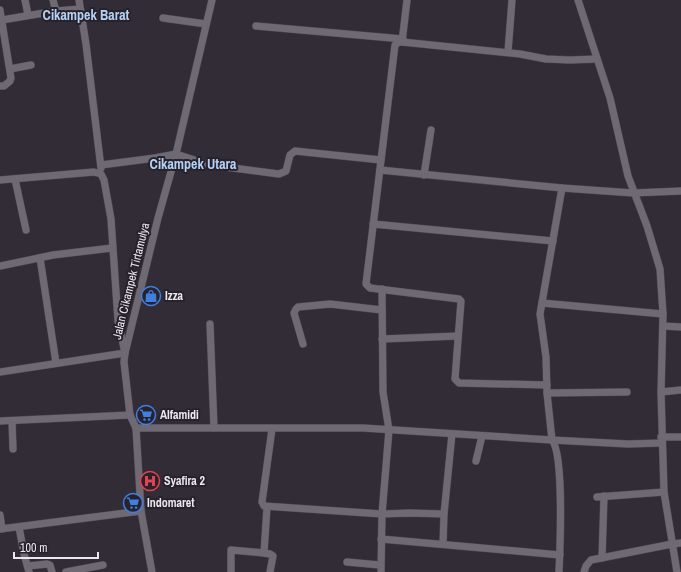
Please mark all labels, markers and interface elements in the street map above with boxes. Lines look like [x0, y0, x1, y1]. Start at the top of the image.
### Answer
district label: Cikampek Barat [43, 6, 130, 24]
district label: Cikampek Utara [150, 155, 237, 173]
street label: Jalan Cikampek Tirtamulya [109, 221, 153, 341]
shop icon: Izza [140, 285, 162, 307]
place label: Izza [165, 288, 184, 304]
supermarket icon: Alfamidi [135, 404, 157, 426]
place label: Alfamidi [160, 407, 199, 423]
hospital icon: Syafira 2 [139, 470, 161, 492]
place label: Syafira 2 [164, 473, 206, 489]
supermarket icon: Indomaret [122, 492, 144, 514]
place label: Indomaret [147, 495, 195, 511]
scale bar [14, 534, 98, 560]
text: 100 m [20, 540, 47, 556]

